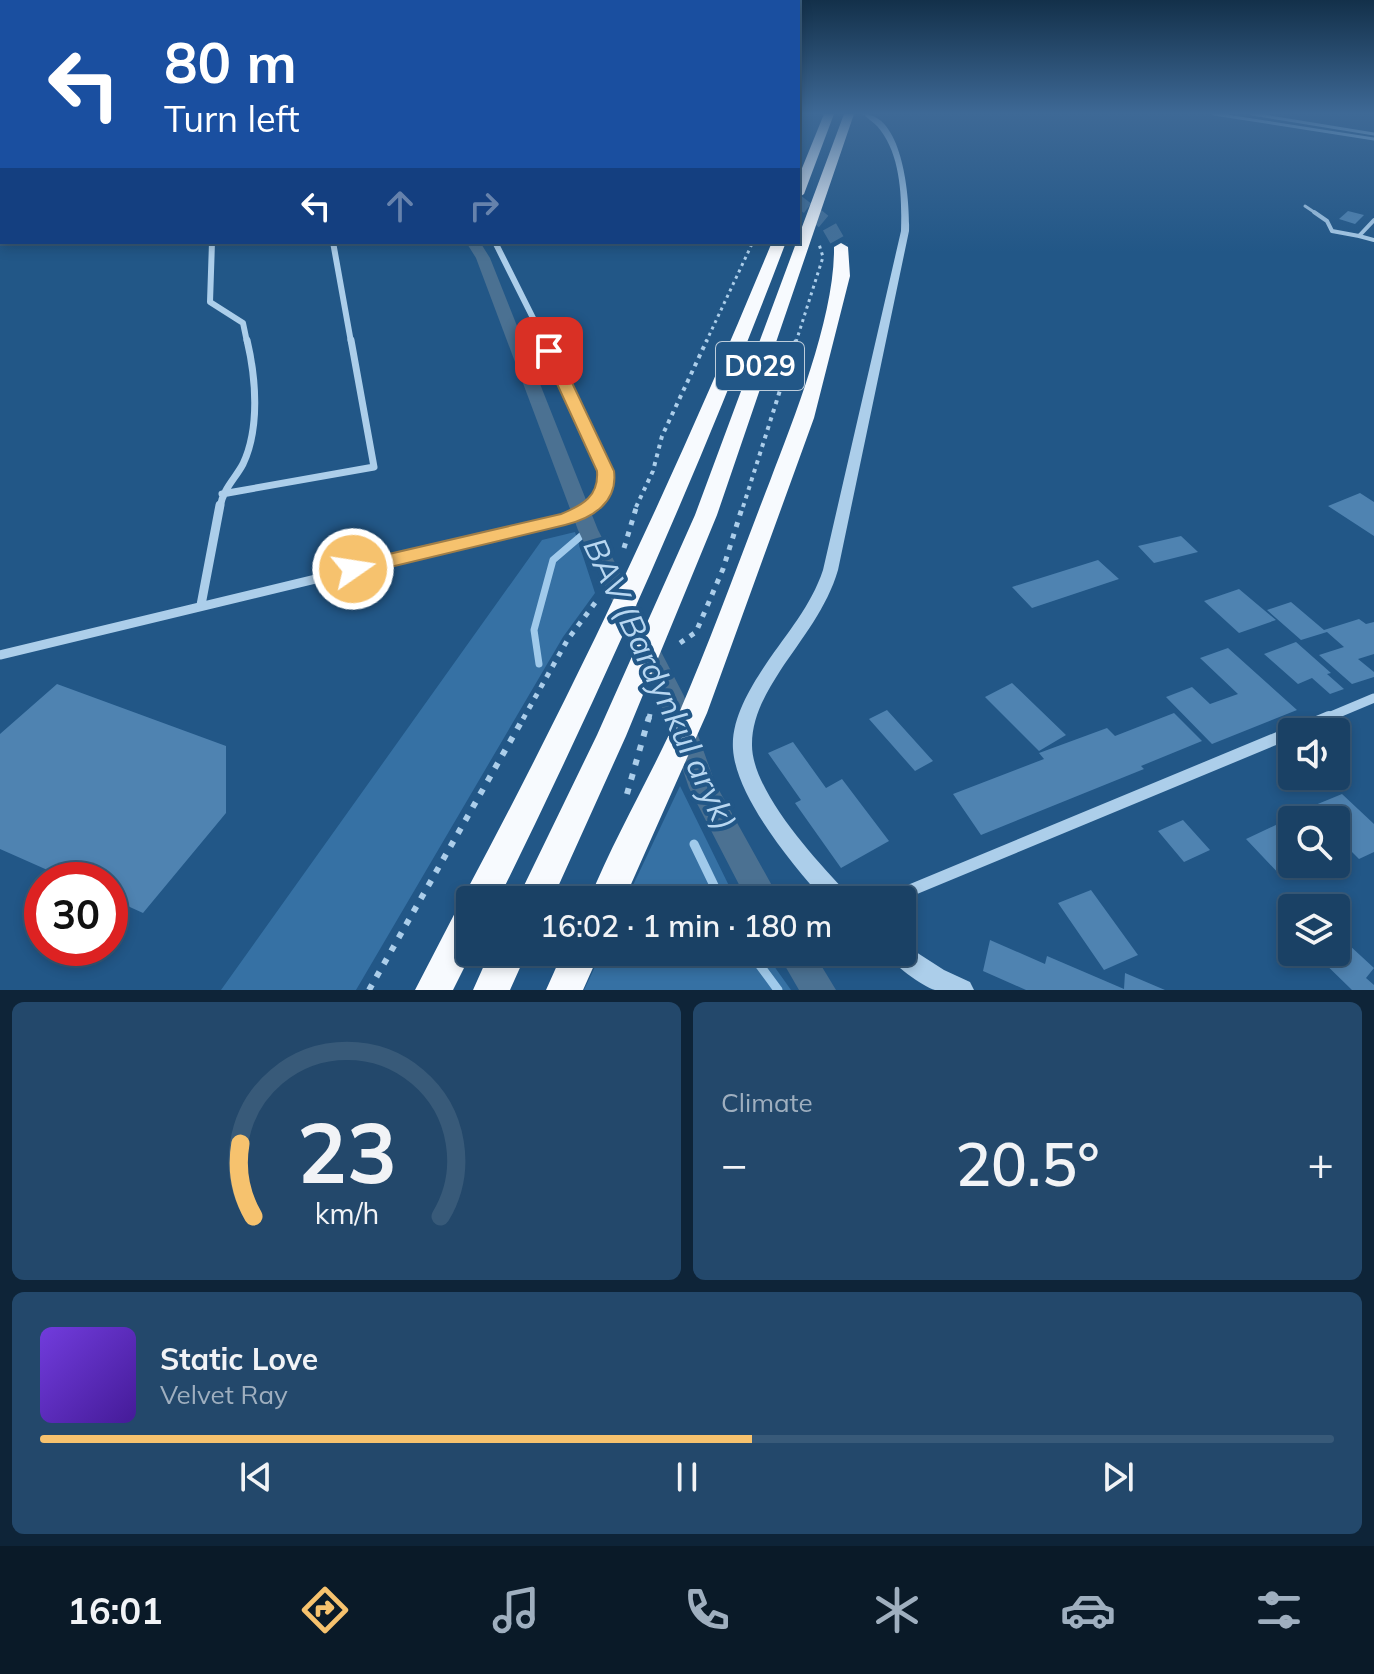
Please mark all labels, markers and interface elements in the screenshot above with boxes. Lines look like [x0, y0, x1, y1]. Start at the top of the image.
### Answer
text: 80 m [164, 27, 297, 97]
icon: left [32, 32, 136, 136]
text: Turn left [164, 96, 300, 141]
icon: left [294, 184, 338, 228]
icon: ahead [378, 184, 422, 228]
icon: right [462, 184, 506, 228]
pin [515, 317, 583, 385]
icon: arrive [527, 329, 571, 373]
road number: D029 [716, 342, 804, 390]
position arrow [311, 527, 395, 611]
water label: BAV (Bardynkul aryk) [576, 531, 746, 836]
map controls [1278, 718, 1350, 966]
button: sound [1278, 718, 1350, 790]
button: search [1278, 806, 1350, 878]
speed limit sign: 30 [24, 862, 128, 966]
button: layers [1278, 894, 1350, 966]
text: 16:02 · 1 min · 180 m [540, 907, 832, 945]
text: Climate [721, 1086, 813, 1119]
text: 23 [297, 1099, 396, 1204]
text: 20.5° [955, 1126, 1100, 1201]
text: − [721, 1136, 747, 1191]
text: + [1308, 1136, 1334, 1191]
text: km/h [314, 1195, 379, 1231]
text: Static Love [160, 1340, 318, 1378]
text: Velvet Ray [160, 1378, 288, 1411]
icon: previous [234, 1455, 278, 1499]
icon: pause [665, 1455, 709, 1499]
icon: next [1096, 1455, 1140, 1499]
icon: directions [297, 1582, 353, 1638]
icon: music [488, 1582, 544, 1638]
icon: phone [679, 1582, 735, 1638]
icon: climate [869, 1582, 925, 1638]
icon: car [1060, 1582, 1116, 1638]
icon: filters [1251, 1582, 1307, 1638]
text: 16:01 [67, 1588, 163, 1633]

